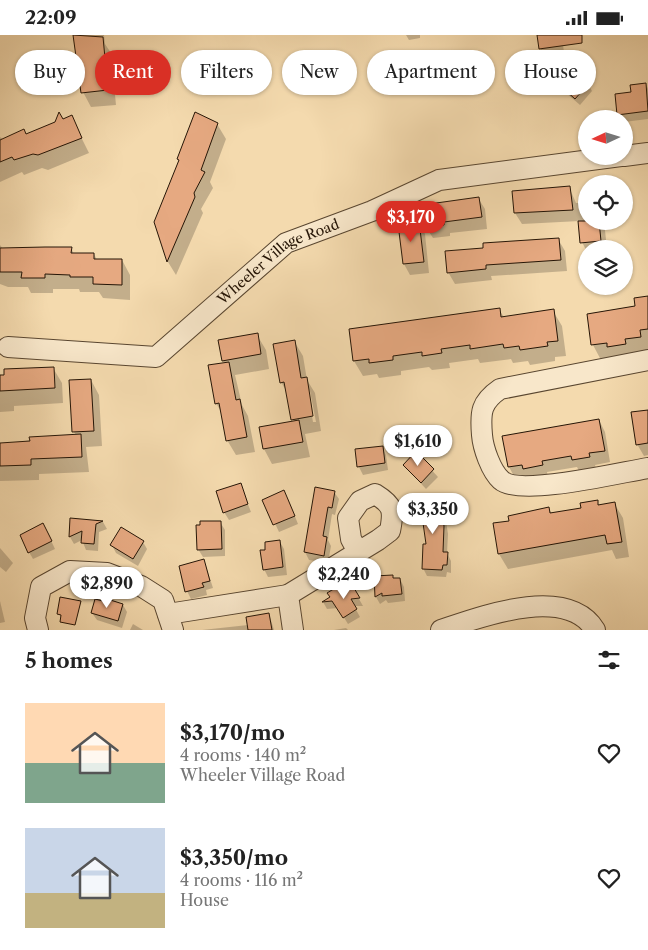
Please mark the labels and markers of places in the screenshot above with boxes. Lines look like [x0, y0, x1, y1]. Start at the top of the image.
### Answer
pin: $3,170 [370, 201, 452, 243]
pin: $1,610 [377, 425, 459, 467]
pin: $3,350 [392, 493, 474, 535]
pin: $2,240 [303, 557, 385, 600]
pin: $2,890 [66, 567, 148, 609]

